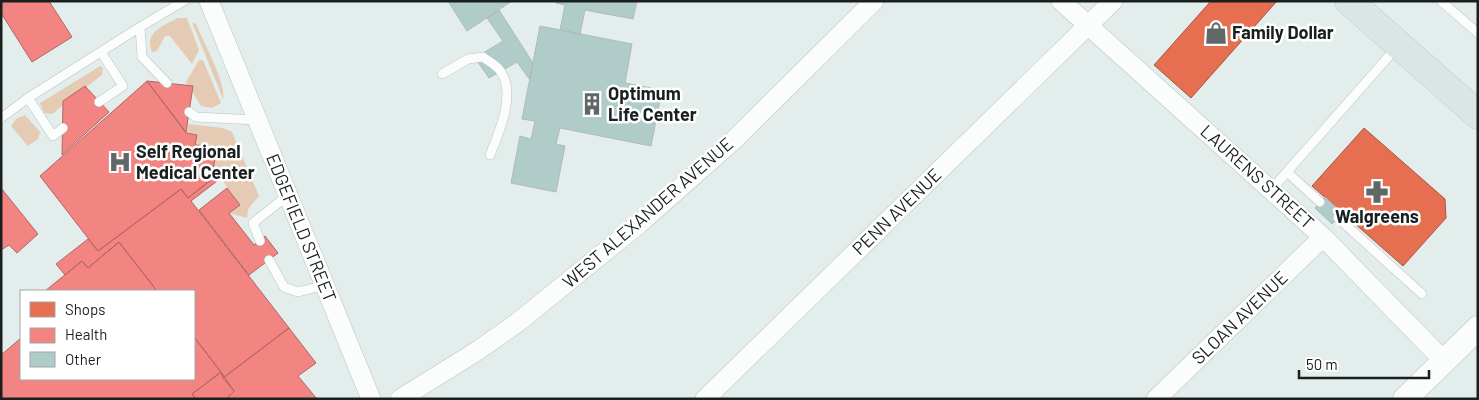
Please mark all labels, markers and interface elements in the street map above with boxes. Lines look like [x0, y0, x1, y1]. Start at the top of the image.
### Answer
shop icon: Family Dollar [1203, 20, 1229, 46]
place label: Family Dollar [1232, 21, 1334, 43]
place label: Optimum Life Center [608, 82, 697, 125]
building icon: Optimum Life Center [579, 91, 605, 117]
street label: LAURENS STREET [1196, 120, 1319, 233]
street label: WEST ALEXANDER AVENUE [558, 132, 737, 292]
place label: Self Regional Medical Center [136, 140, 255, 183]
hospital icon: Self Regional Medical Center [107, 149, 133, 175]
street label: EDGEFIELD STREET [262, 150, 342, 305]
street label: PENN AVENUE [847, 163, 945, 259]
pharmacy icon: Walgreens [1364, 179, 1390, 205]
place label: Walgreens [1335, 205, 1419, 227]
street label: SLOAN AVENUE [1187, 266, 1292, 368]
legend [20, 290, 195, 380]
text: Shops [65, 300, 105, 318]
text: Health [65, 325, 107, 343]
scale bar [1299, 348, 1429, 380]
text: Other [65, 350, 102, 368]
text: 50 m [1306, 355, 1338, 373]

